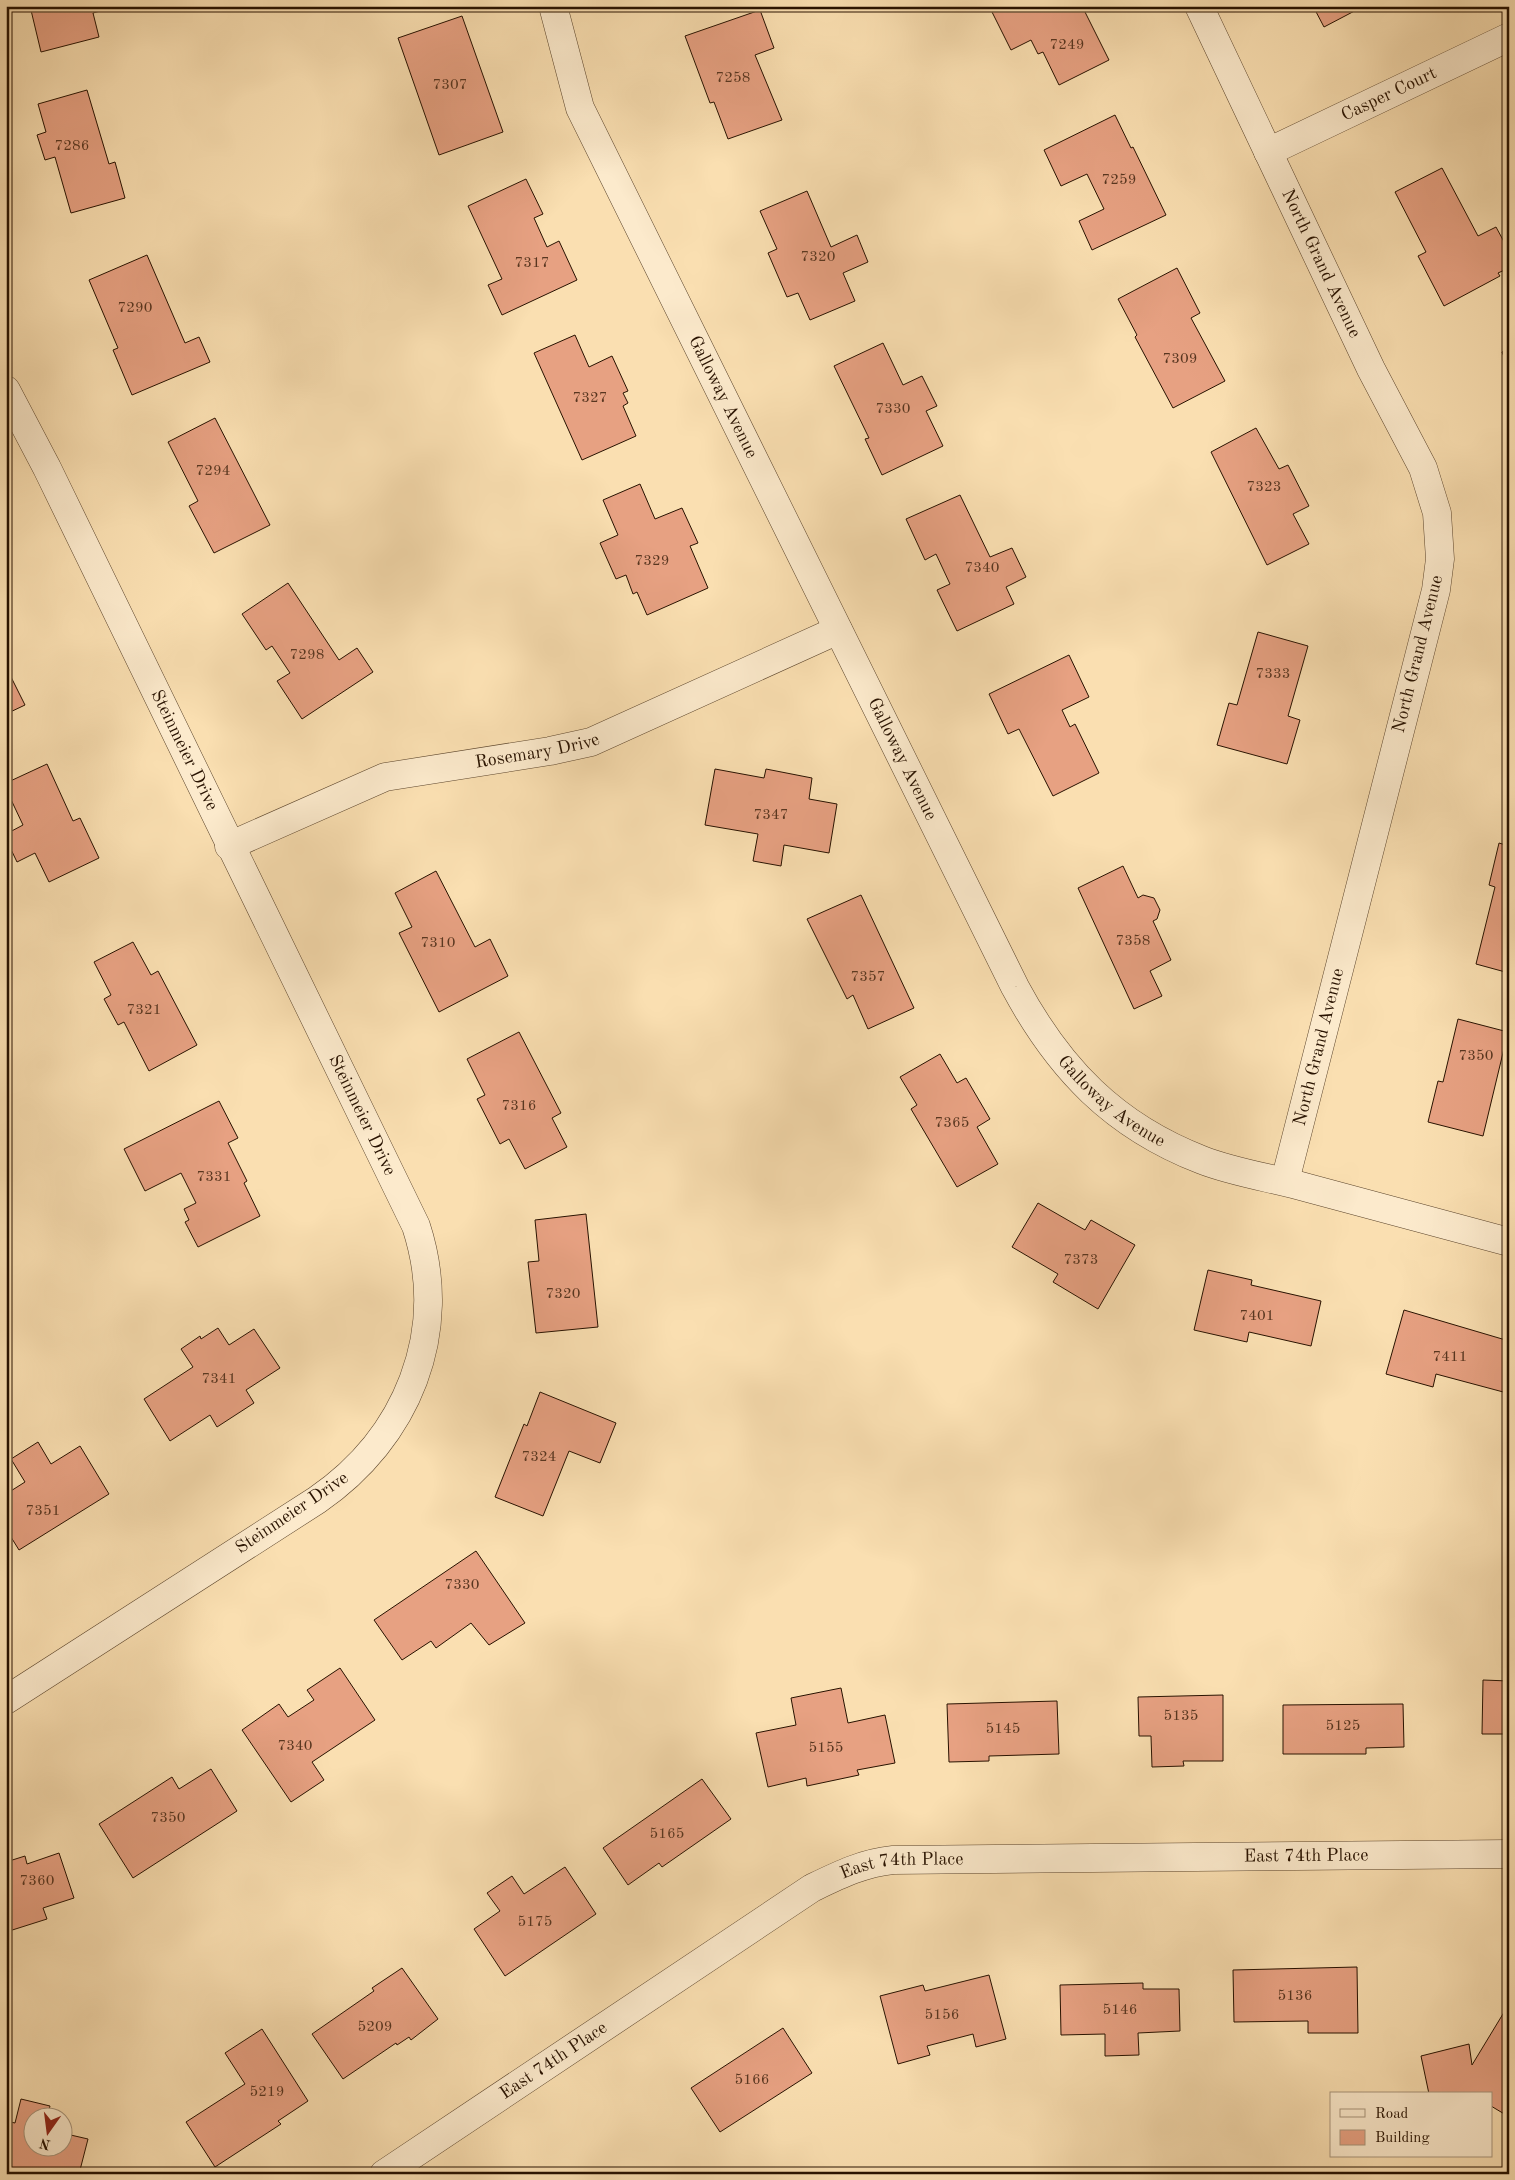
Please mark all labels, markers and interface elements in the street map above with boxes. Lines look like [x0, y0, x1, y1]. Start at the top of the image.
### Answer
house number: 7249 [1050, 38, 1084, 53]
street label: Casper Court [1339, 64, 1439, 125]
house number: 7258 [716, 71, 750, 86]
house number: 7307 [433, 78, 467, 93]
house number: 7286 [55, 139, 89, 154]
house number: 7259 [1102, 173, 1136, 188]
street label: North Grand Avenue [1278, 186, 1364, 341]
house number: 7320 [801, 250, 835, 265]
house number: 7317 [515, 256, 549, 271]
house number: 7290 [118, 301, 152, 316]
street label: Galloway Avenue [685, 333, 761, 461]
house number: 7309 [1163, 352, 1197, 367]
house number: 7327 [573, 391, 607, 406]
house number: 7330 [876, 402, 910, 417]
house number: 7294 [196, 464, 230, 479]
house number: 7323 [1247, 480, 1281, 495]
house number: 7329 [635, 554, 669, 569]
house number: 7340 [965, 561, 999, 576]
street label: North Grand Avenue [1390, 573, 1446, 735]
house number: 7298 [290, 648, 324, 663]
house number: 7333 [1256, 667, 1290, 682]
street label: Steinmeier Drive [147, 687, 221, 813]
street label: Galloway Avenue [864, 695, 940, 823]
street label: Rosemary Drive [474, 730, 603, 772]
house number: 7347 [754, 808, 788, 823]
house number: 7358 [1116, 934, 1150, 949]
house number: 7310 [421, 936, 455, 951]
street label: North Grand Avenue [1291, 966, 1347, 1128]
house number: 7357 [851, 970, 885, 985]
house number: 7321 [127, 1003, 161, 1018]
house number: 7350 [1459, 1049, 1493, 1064]
street label: Steinmeier Drive [325, 1052, 399, 1178]
street label: Galloway Avenue [1054, 1052, 1168, 1151]
house number: 7316 [502, 1099, 536, 1114]
house number: 7365 [935, 1116, 969, 1131]
house number: 7331 [197, 1170, 231, 1185]
house number: 7373 [1064, 1253, 1098, 1268]
house number: 7320 [546, 1287, 580, 1302]
house number: 7401 [1240, 1309, 1274, 1324]
house number: 7411 [1433, 1350, 1467, 1365]
house number: 7341 [202, 1372, 236, 1387]
house number: 7324 [522, 1450, 556, 1465]
street label: Steinmeier Drive [232, 1469, 352, 1557]
house number: 7351 [26, 1504, 60, 1519]
house number: 7330 [445, 1578, 479, 1593]
house number: 5135 [1164, 1709, 1198, 1724]
house number: 5125 [1326, 1719, 1360, 1734]
house number: 5145 [986, 1722, 1020, 1737]
house number: 7340 [278, 1739, 312, 1754]
house number: 5155 [809, 1741, 843, 1756]
house number: 7350 [151, 1811, 185, 1826]
house number: 5165 [650, 1827, 684, 1842]
street label: East 74th Place [1244, 1846, 1368, 1866]
street label: East 74th Place [838, 1850, 964, 1883]
house number: 7360 [20, 1874, 54, 1889]
house number: 5175 [518, 1915, 552, 1930]
house number: 5136 [1278, 1989, 1312, 2004]
house number: 5146 [1103, 2003, 1137, 2018]
house number: 5156 [925, 2008, 959, 2023]
street label: East 74th Place [497, 2019, 610, 2103]
house number: 5209 [358, 2020, 392, 2035]
house number: 5166 [735, 2073, 769, 2088]
house number: 5219 [250, 2085, 284, 2100]
legend [1330, 2092, 1492, 2158]
text: Road [1375, 2107, 1409, 2122]
north arrow [22, 2108, 72, 2158]
text: Building [1375, 2131, 1430, 2146]
text: N [38, 2135, 52, 2152]

